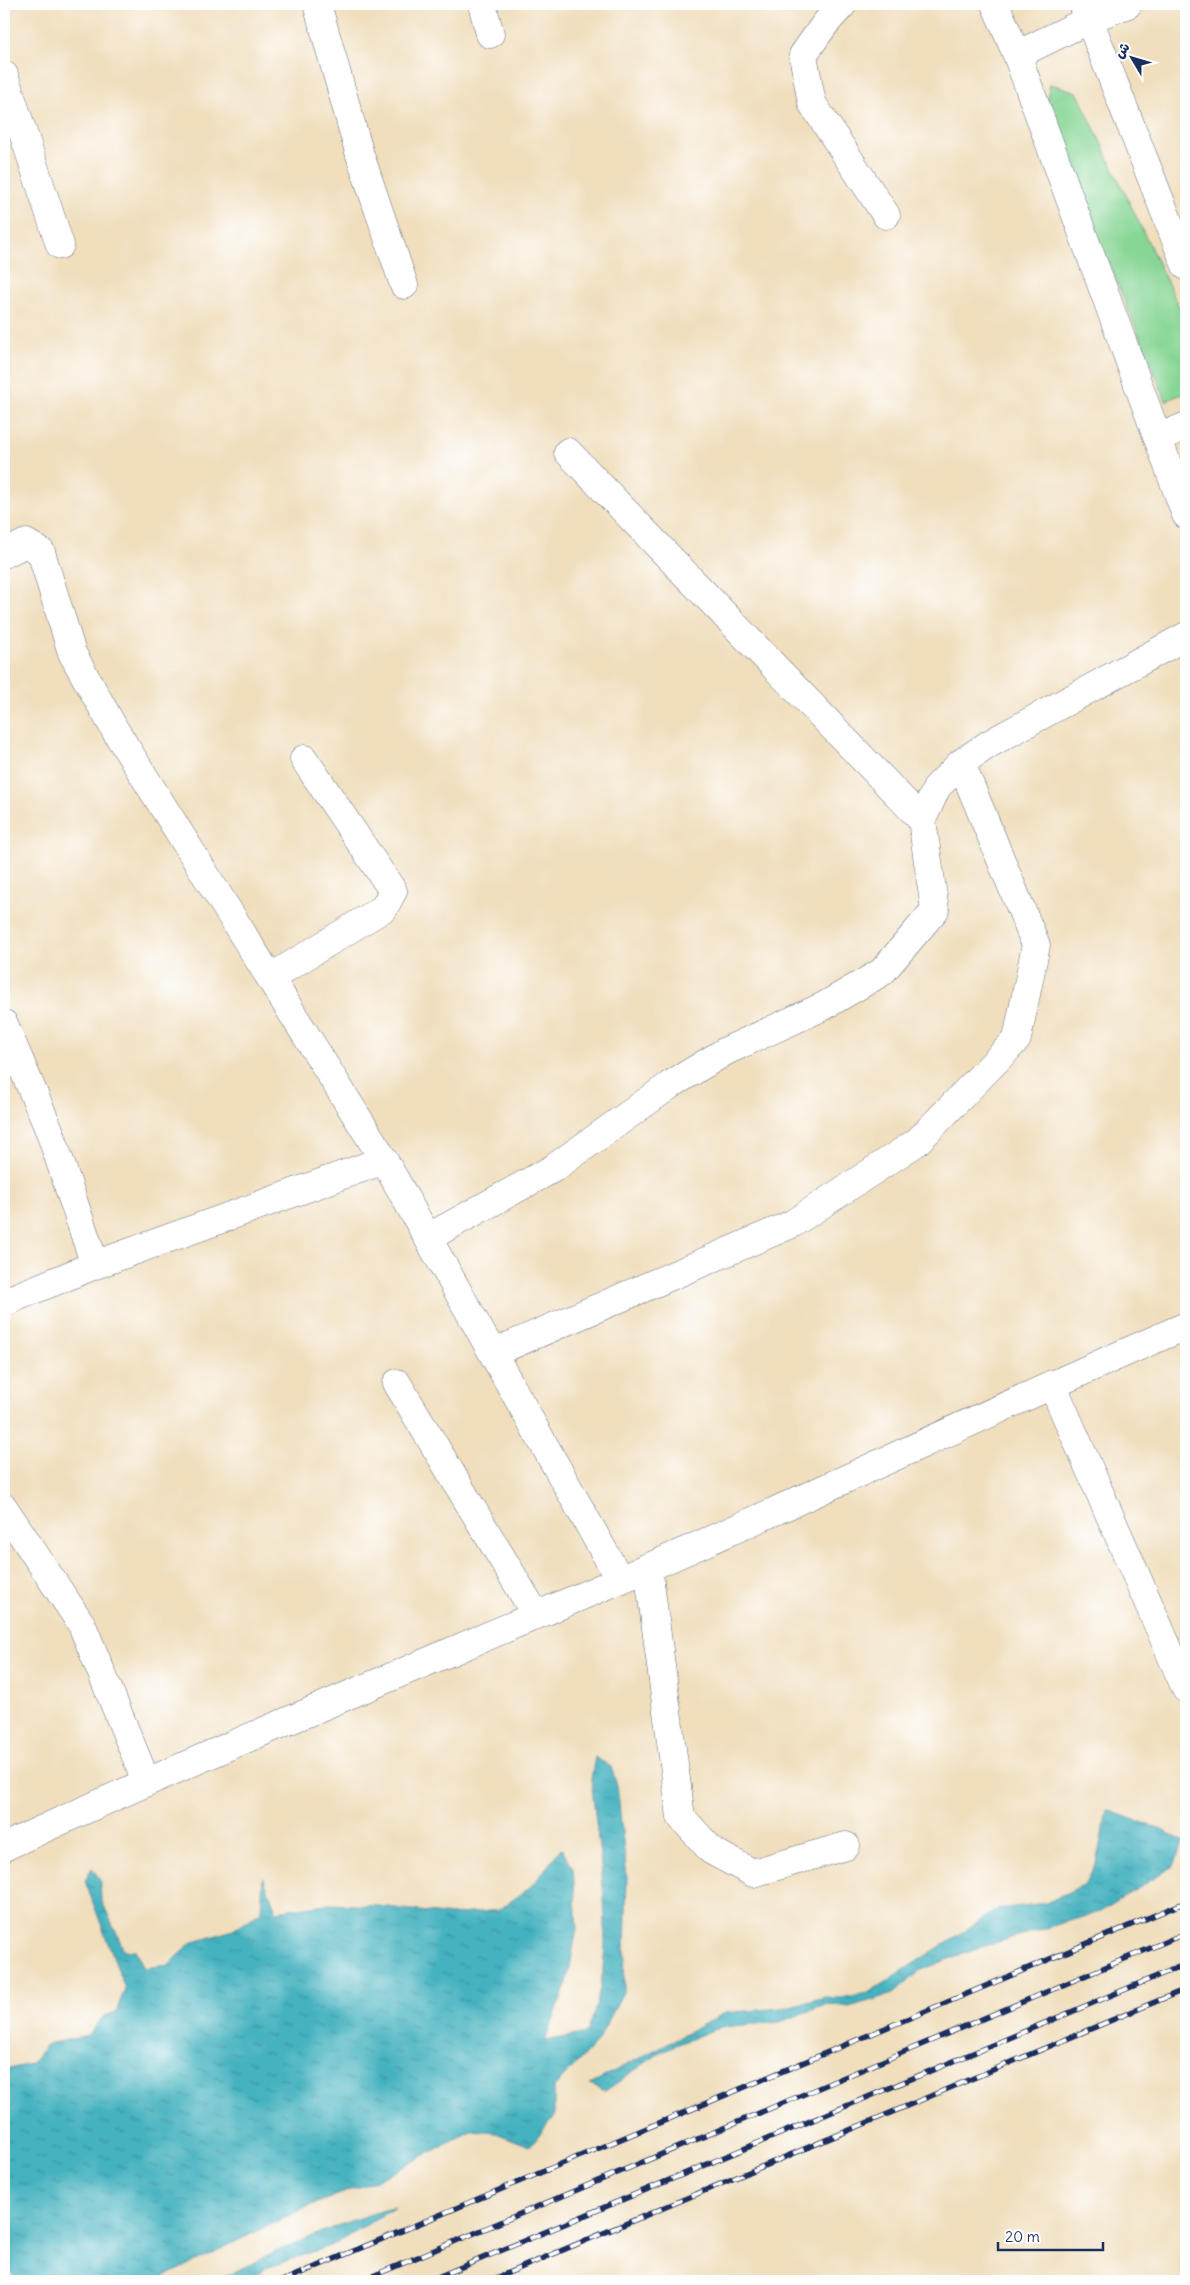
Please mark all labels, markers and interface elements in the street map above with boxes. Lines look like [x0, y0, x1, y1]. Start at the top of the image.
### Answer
north arrow [1108, 32, 1158, 82]
text: ش [1110, 38, 1134, 62]
scale bar [998, 2220, 1102, 2252]
text: 20 m [1005, 2227, 1040, 2246]

